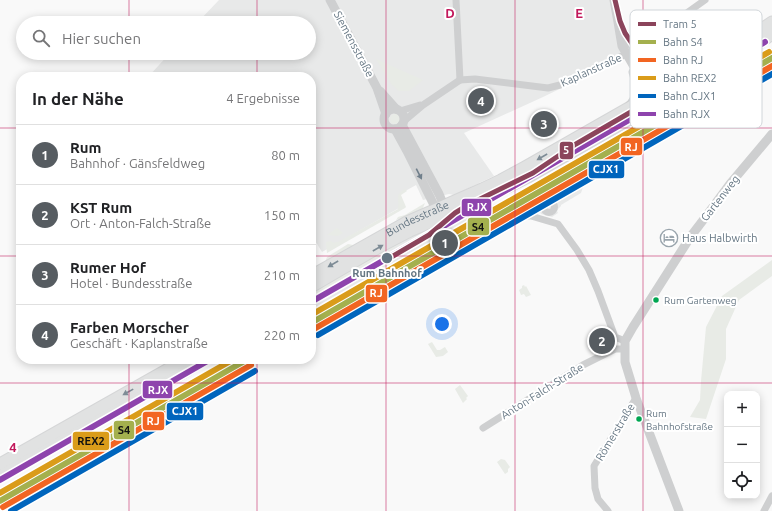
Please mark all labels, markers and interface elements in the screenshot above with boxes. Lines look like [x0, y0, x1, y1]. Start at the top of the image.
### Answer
text: D [445, 6, 455, 20]
text: E [575, 6, 583, 20]
street label: Siemensstraße [332, 9, 376, 79]
legend [630, 10, 762, 128]
search box [16, 16, 316, 60]
text: Tram 5 [663, 18, 697, 30]
icon: search [30, 27, 52, 49]
text: Hier suchen [62, 30, 141, 47]
text: Bahn S4 [663, 36, 703, 48]
street label: Kaplanstraße [559, 51, 623, 89]
text: Bahn RJ [663, 54, 703, 66]
text: Bahn REX2 [663, 72, 717, 84]
pin: 4 [468, 86, 494, 116]
text: In der Nähe [32, 89, 124, 108]
text: Bahn CJX1 [663, 90, 716, 102]
text: 4 Ergebnisse [226, 91, 300, 105]
text: Bahn RJX [663, 108, 710, 120]
pin: 3 [531, 109, 557, 139]
line badge: RJ [620, 137, 643, 156]
text: Rum [70, 139, 101, 156]
line badge: 5 [559, 141, 574, 160]
text: RJ [624, 141, 638, 153]
text: 5 [563, 144, 569, 156]
text: 1 [41, 148, 49, 162]
text: 80 m [271, 148, 300, 162]
one-way arrow [537, 153, 548, 160]
text: Bahnhof · Gänsfeldweg [70, 156, 205, 170]
line badge: CJX1 [588, 160, 625, 179]
text: CJX1 [593, 163, 619, 175]
one-way arrow [416, 169, 422, 180]
street label: Gartenweg [698, 173, 742, 223]
street label: Bundesstraße [384, 198, 451, 239]
line badge: RJX [461, 198, 492, 217]
text: KST Rum [70, 199, 132, 216]
text: RJX [467, 201, 488, 213]
text: 2 [41, 208, 49, 222]
text: 150 m [264, 208, 300, 222]
text: Ort · Anton-Falch-Straße [70, 216, 211, 230]
line badge: S4 [467, 217, 490, 236]
text: S4 [472, 221, 484, 233]
pin: 1 [432, 228, 458, 258]
hotel icon: Haus Halbwirth [659, 228, 679, 248]
place label: Haus Halbwirth [682, 232, 758, 244]
one-way arrow [372, 244, 384, 251]
marker: Rum Bahnhof [380, 251, 394, 265]
text: Rumer Hof [70, 259, 146, 276]
one-way arrow [327, 260, 339, 267]
place label: Rum Bahnhof [352, 267, 422, 279]
text: 3 [41, 268, 49, 282]
text: 210 m [264, 268, 300, 282]
text: Hotel · Bundesstraße [70, 276, 192, 290]
line badge: RJ [365, 284, 388, 303]
text: RJ [369, 287, 383, 299]
marker: Rum Gartenweg [651, 295, 661, 305]
place label: Rum Gartenweg [664, 295, 737, 306]
your location [432, 314, 452, 334]
text: Farben Morscher [70, 319, 189, 336]
pin: 2 [589, 326, 615, 356]
text: 4 [41, 328, 49, 342]
text: 220 m [264, 328, 300, 342]
text: Geschäft · Kaplanstraße [70, 336, 208, 350]
street label: Anton-Falch-Straße [499, 361, 585, 421]
line badge: RJX [142, 380, 173, 399]
text: RJX [148, 384, 169, 396]
one-way arrow [122, 389, 134, 396]
map controls [724, 391, 760, 499]
button: + [724, 391, 760, 427]
street label: Römerstraße [593, 401, 637, 463]
line badge: CJX1 [166, 402, 204, 421]
text: CJX1 [172, 405, 198, 417]
place label: Rum Bahnhofstraße [646, 408, 713, 432]
line badge: RJ [142, 411, 165, 431]
marker: Rum Bahnhofstraße [634, 414, 644, 424]
text: RJ [146, 415, 160, 427]
line badge: S4 [113, 420, 135, 440]
text: S4 [118, 424, 130, 436]
button: − [724, 427, 760, 463]
line badge: REX2 [72, 431, 110, 451]
text: REX2 [77, 435, 105, 447]
text: 4 [9, 440, 17, 454]
button: locate [724, 463, 760, 499]

